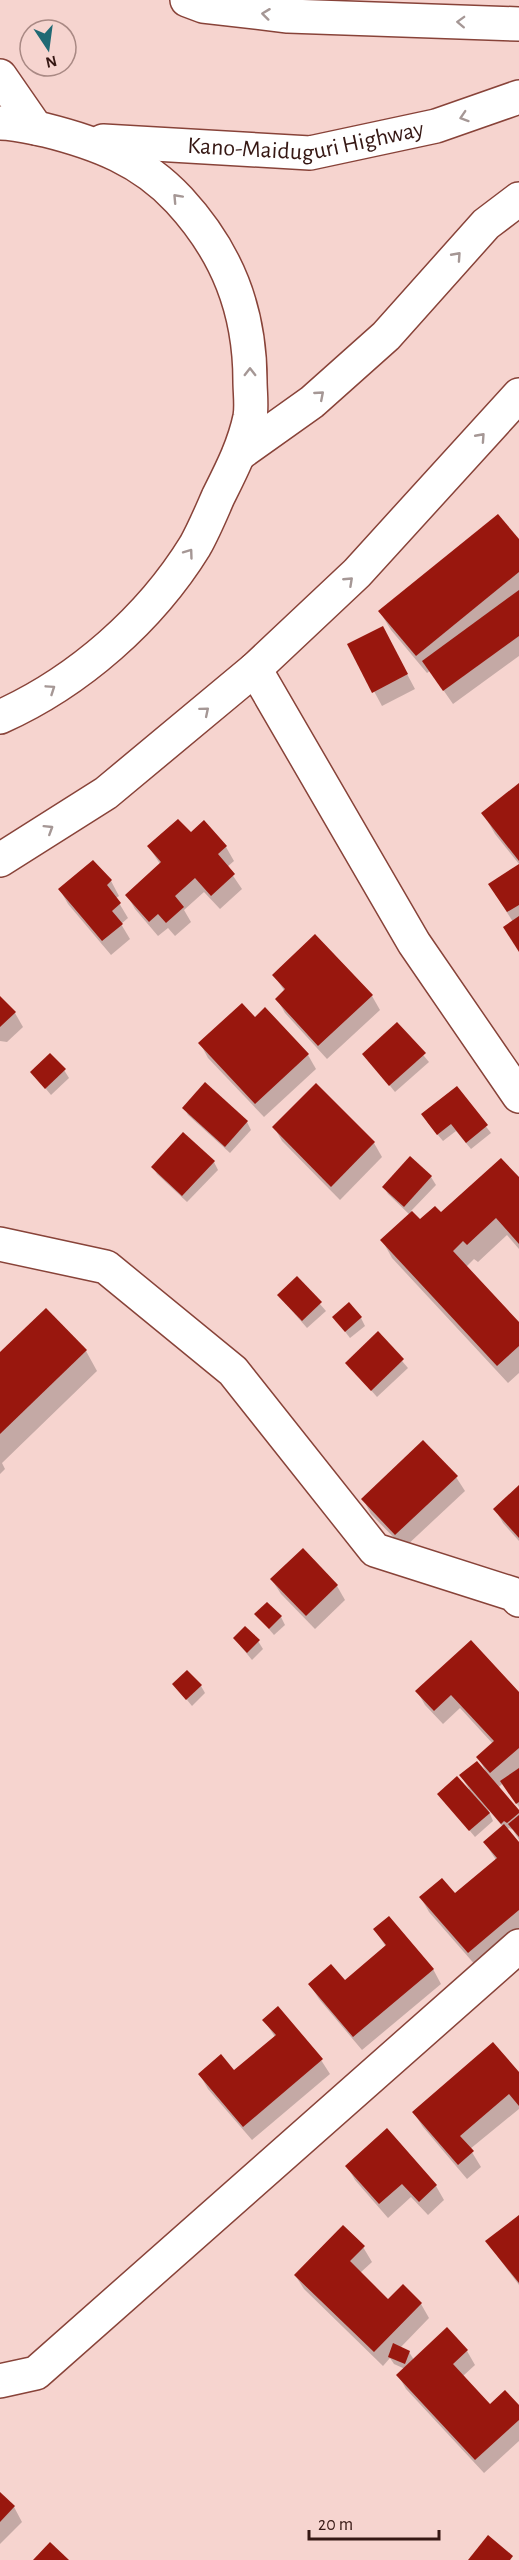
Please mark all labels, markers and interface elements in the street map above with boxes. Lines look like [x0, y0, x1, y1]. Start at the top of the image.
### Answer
one-way arrow [261, 8, 270, 20]
one-way arrow [456, 16, 465, 29]
north arrow [18, 18, 78, 78]
text: N [44, 53, 58, 71]
one-way arrow [459, 110, 470, 122]
street label: Kano-Maiduguri Highway [187, 117, 426, 165]
one-way arrow [173, 194, 184, 205]
one-way arrow [450, 253, 461, 263]
one-way arrow [244, 368, 256, 377]
one-way arrow [313, 391, 324, 402]
one-way arrow [474, 433, 485, 444]
one-way arrow [182, 549, 193, 560]
one-way arrow [342, 577, 353, 588]
one-way arrow [44, 685, 55, 696]
one-way arrow [198, 708, 209, 719]
one-way arrow [43, 825, 54, 836]
scale bar [309, 2503, 440, 2541]
text: 20 m [318, 2516, 353, 2534]

